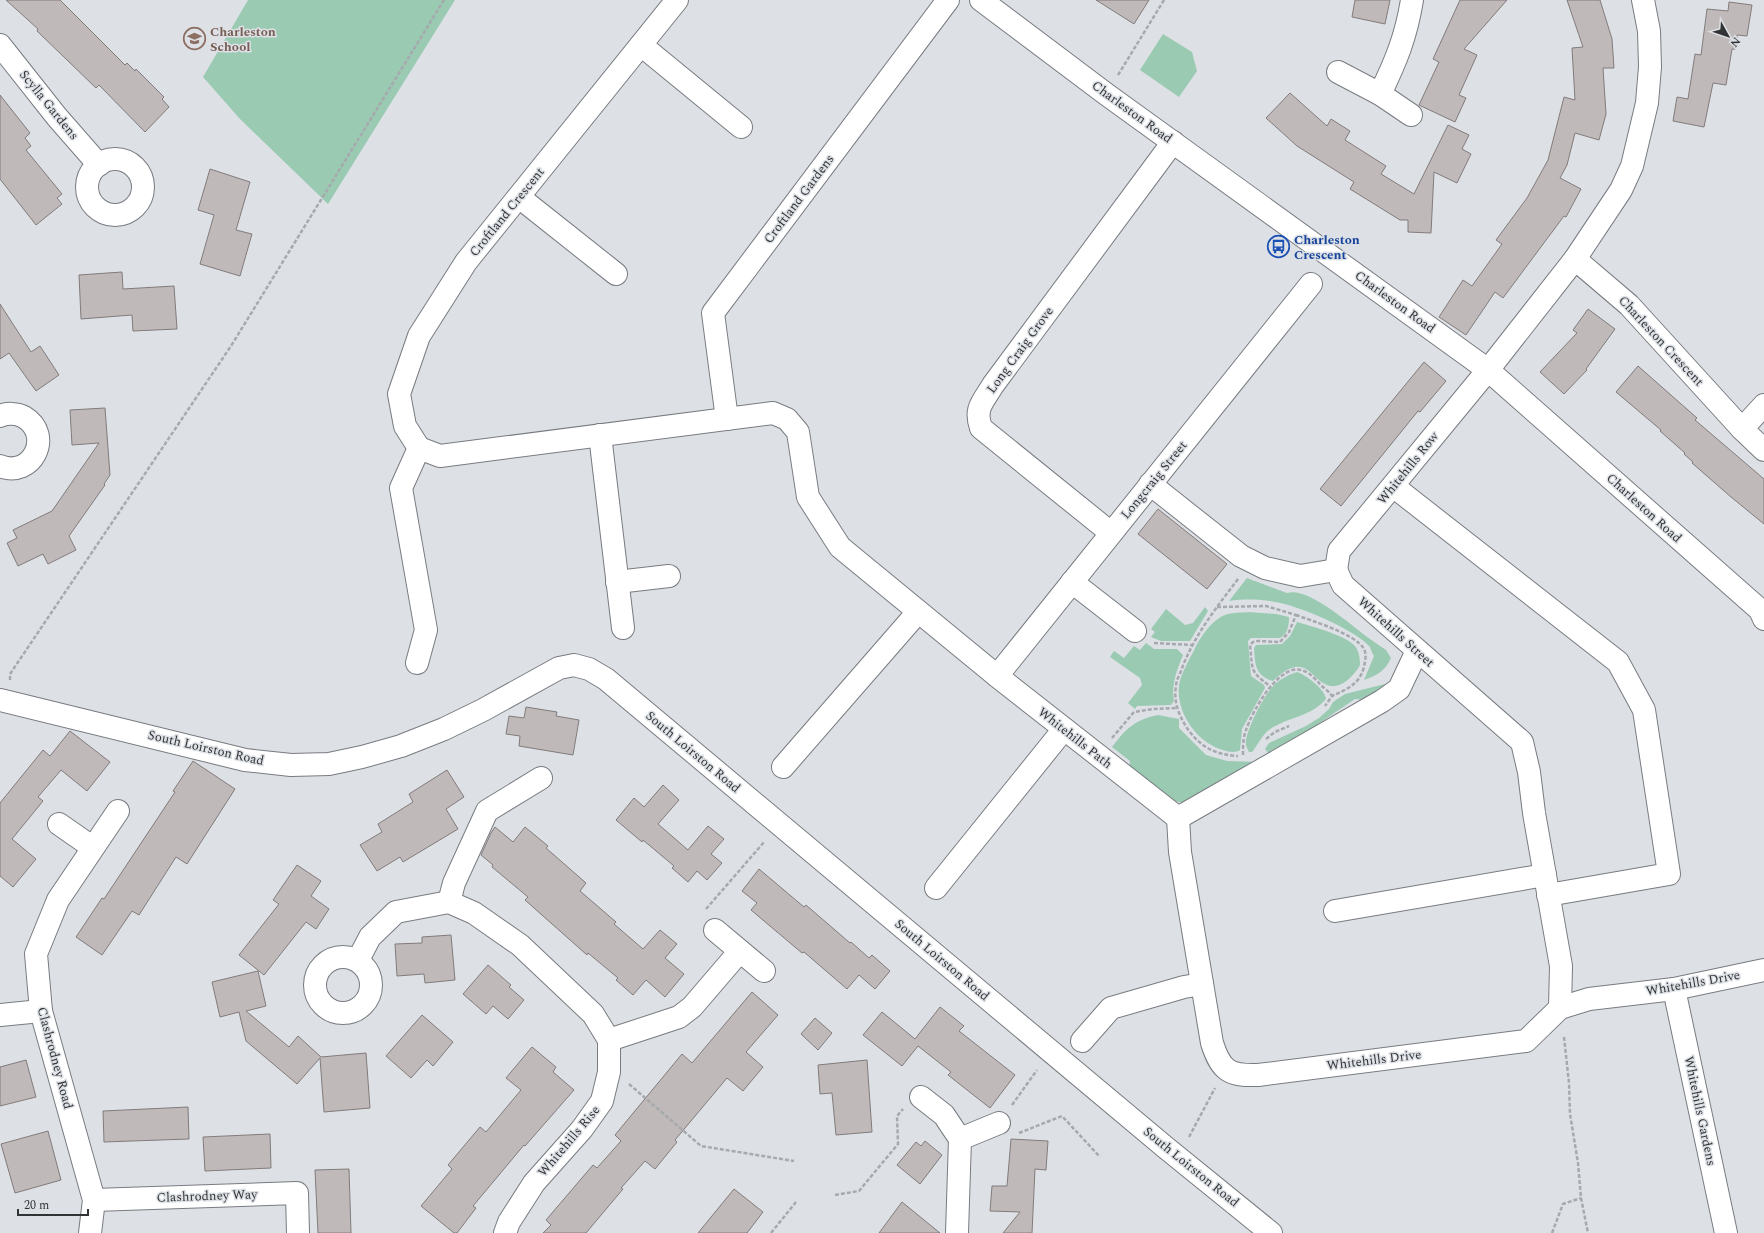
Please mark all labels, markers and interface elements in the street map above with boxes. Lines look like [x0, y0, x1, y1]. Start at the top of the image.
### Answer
north arrow [1708, 16, 1748, 56]
place label: Charleston School [210, 22, 276, 57]
school or university icon: Charleston School [182, 26, 208, 52]
text: N [1726, 33, 1745, 51]
street label: Scylla Gardens [14, 66, 84, 144]
street label: Charleston Road [1087, 76, 1177, 148]
street label: Croftland Gardens [759, 150, 839, 248]
street label: Croftland Crescent [465, 163, 550, 261]
place label: Charleston Crescent [1294, 230, 1360, 265]
bus stop icon: Charleston Crescent [1266, 234, 1292, 260]
street label: Charleston Road [1350, 266, 1440, 338]
street label: Charleston Crescent [1614, 291, 1709, 391]
street label: Long Craig Grove [982, 302, 1058, 398]
street label: Whitehills Row [1372, 426, 1444, 509]
street label: Longcraig Street [1116, 436, 1192, 524]
street label: Charleston Road [1602, 469, 1686, 547]
street label: Whitehills Street [1353, 592, 1439, 672]
street label: Whitehills Path [1033, 702, 1117, 774]
street label: South Loirston Road [641, 706, 745, 798]
street label: South Loirston Road [146, 725, 266, 771]
street label: South Loirston Road [890, 914, 994, 1006]
street label: Whitehills Drive [1644, 965, 1742, 1001]
street label: Clashrodney Road [32, 1005, 78, 1111]
street label: Whitehills Drive [1326, 1044, 1422, 1076]
street label: Whitehills Gardens [1679, 1054, 1721, 1168]
street label: Whitehills Rise [533, 1101, 605, 1181]
street label: South Loirston Road [1139, 1122, 1243, 1212]
street label: Clashrodney Way [156, 1184, 258, 1208]
scale bar [18, 1191, 88, 1217]
text: 20 m [24, 1196, 49, 1215]

